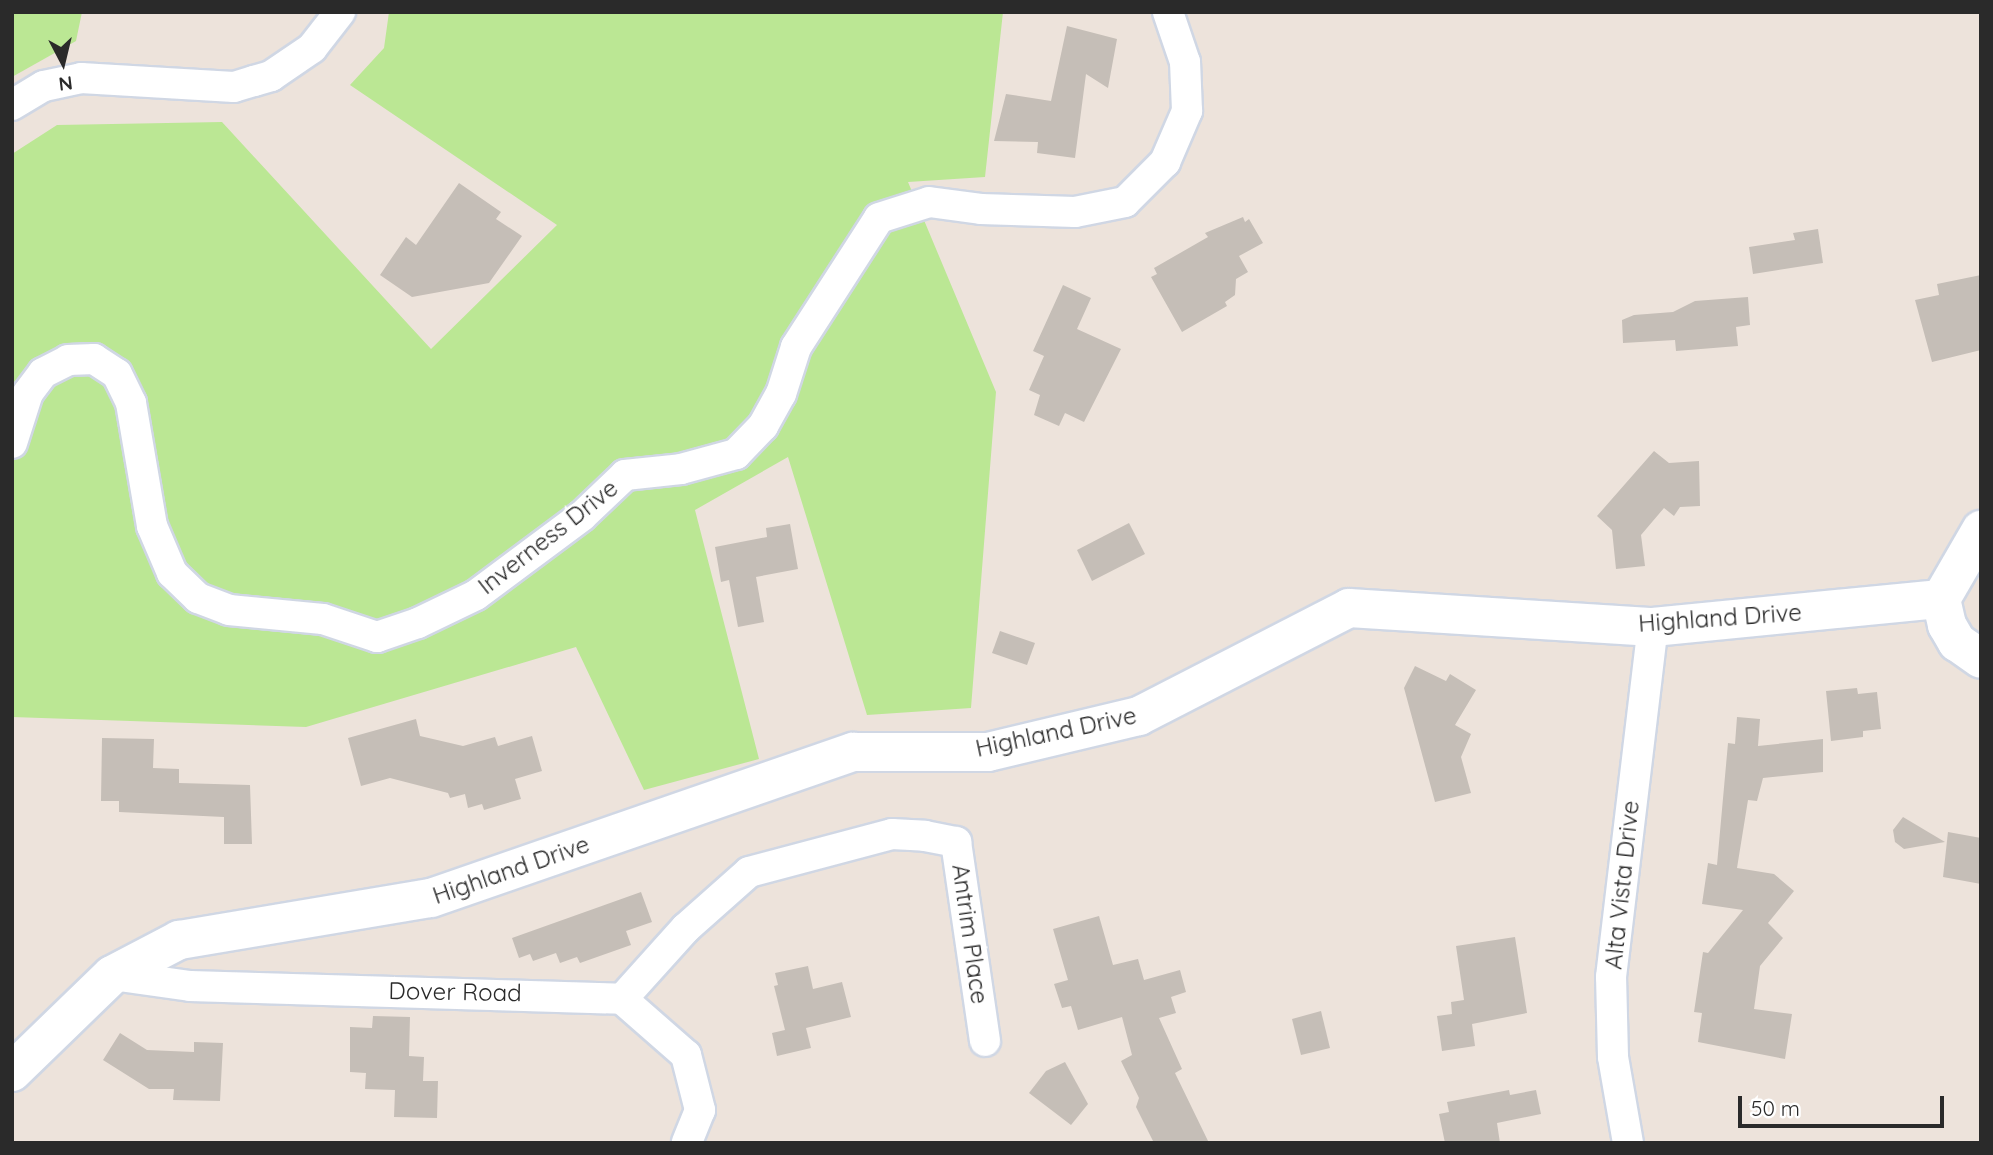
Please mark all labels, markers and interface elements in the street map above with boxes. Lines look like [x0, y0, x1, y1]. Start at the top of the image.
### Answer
north arrow [28, 28, 98, 98]
text: N [57, 71, 74, 97]
street label: Inverness Drive [472, 474, 624, 600]
street label: Highland Drive [1637, 598, 1803, 638]
street label: Highland Drive [973, 701, 1139, 763]
street label: Alta Vista Drive [1599, 799, 1645, 971]
street label: Highland Drive [429, 830, 593, 910]
street label: Antrim Place [946, 862, 994, 1006]
street label: Dover Road [388, 976, 522, 1008]
scale bar [1741, 1082, 1948, 1126]
text: 50 m [1751, 1095, 1800, 1121]

